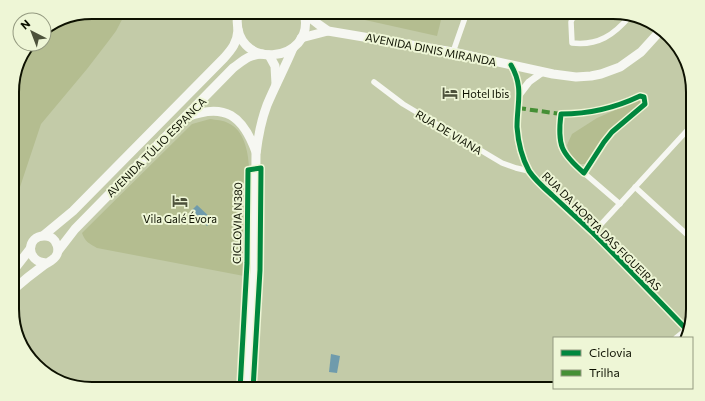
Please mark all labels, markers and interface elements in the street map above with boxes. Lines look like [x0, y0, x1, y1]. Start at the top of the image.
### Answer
north arrow [12, 12, 52, 52]
text: N [18, 17, 32, 32]
street label: AVENIDA DINIS MIRANDA [364, 30, 498, 68]
hotel icon: Hotel Ibis [441, 84, 459, 102]
place label: Hotel Ibis [462, 87, 509, 100]
street label: AVENIDA TÚLIO ESPANCA [103, 93, 209, 200]
street label: RUA DE VIANA [413, 107, 485, 157]
street label: RUA DA HORTA DAS FIGUEIRAS [540, 169, 664, 293]
street label: CICLOVIA N380 [230, 182, 244, 264]
hotel icon: Vila Galé Évora [171, 192, 189, 210]
place label: Vila Galé Évora [143, 211, 217, 225]
legend [553, 337, 693, 389]
text: Ciclovia [589, 345, 632, 359]
text: Trilha [589, 365, 620, 379]

